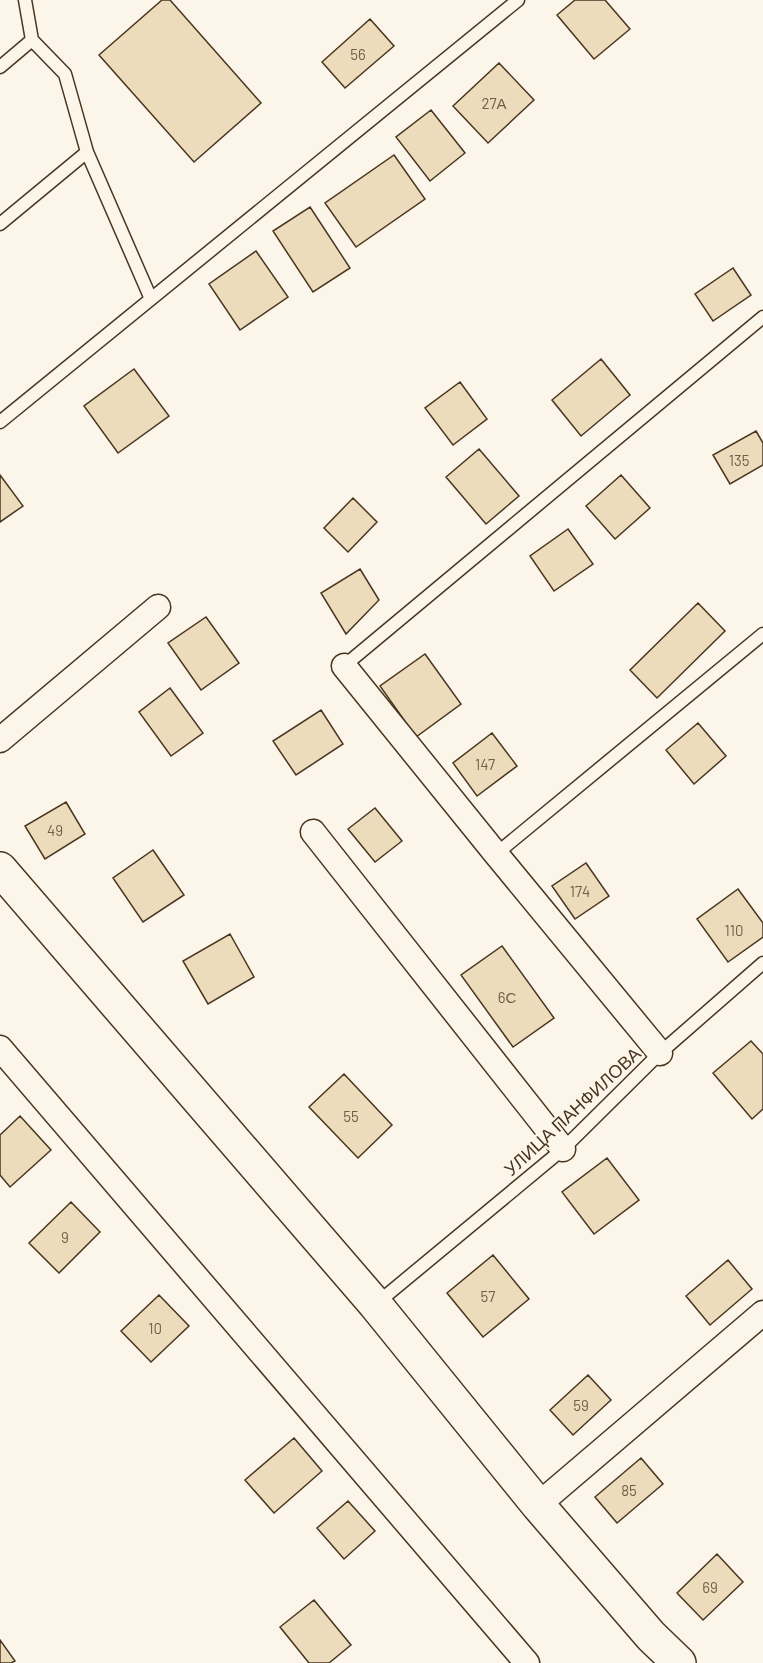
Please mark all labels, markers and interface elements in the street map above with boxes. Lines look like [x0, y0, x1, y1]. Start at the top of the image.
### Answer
house number: 56 [350, 45, 366, 63]
house number: 27А [481, 94, 507, 112]
house number: 135 [729, 451, 749, 469]
house number: 147 [475, 755, 495, 773]
house number: 49 [47, 821, 63, 839]
house number: 174 [570, 882, 590, 900]
house number: 110 [724, 921, 744, 939]
house number: 6С [498, 988, 516, 1006]
street label: УЛИЦА ПАНФИЛОВА [499, 1042, 645, 1180]
house number: 55 [343, 1107, 359, 1125]
house number: 9 [61, 1228, 69, 1246]
house number: 57 [481, 1287, 495, 1305]
house number: 10 [148, 1319, 162, 1337]
house number: 59 [573, 1396, 589, 1414]
house number: 85 [621, 1481, 637, 1499]
house number: 69 [702, 1578, 718, 1596]

